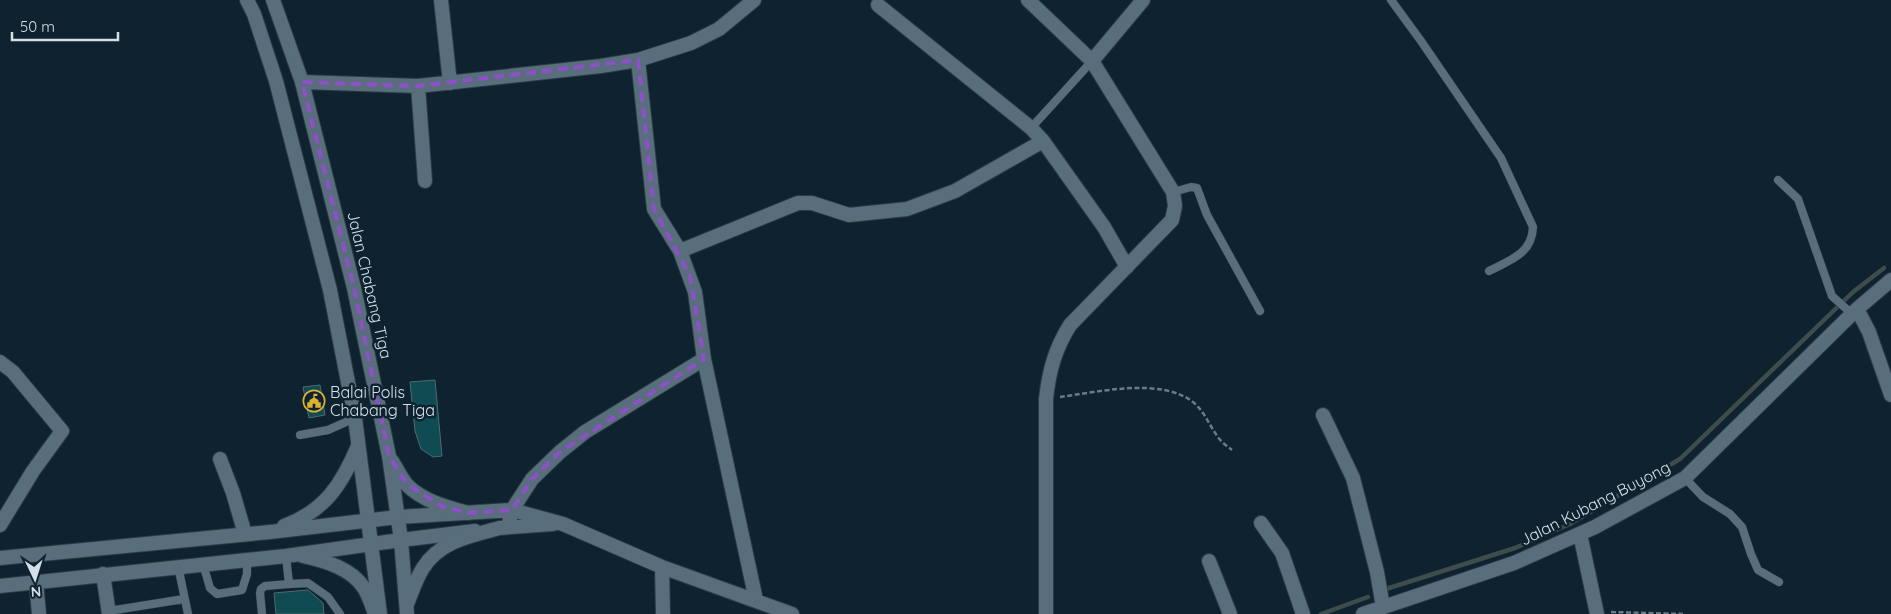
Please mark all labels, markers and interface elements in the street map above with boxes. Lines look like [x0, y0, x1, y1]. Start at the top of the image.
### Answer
scale bar [12, 10, 119, 42]
text: 50 m [20, 17, 55, 36]
street label: Jalan Chabang Tiga [343, 209, 397, 361]
place label: Balai Polis Chabang Tiga [330, 382, 435, 420]
public building icon: Balai Polis Chabang Tiga [302, 389, 326, 413]
street label: Jalan Kubang Buyong [1517, 456, 1673, 550]
north arrow [10, 554, 60, 604]
text: N [30, 583, 42, 601]

